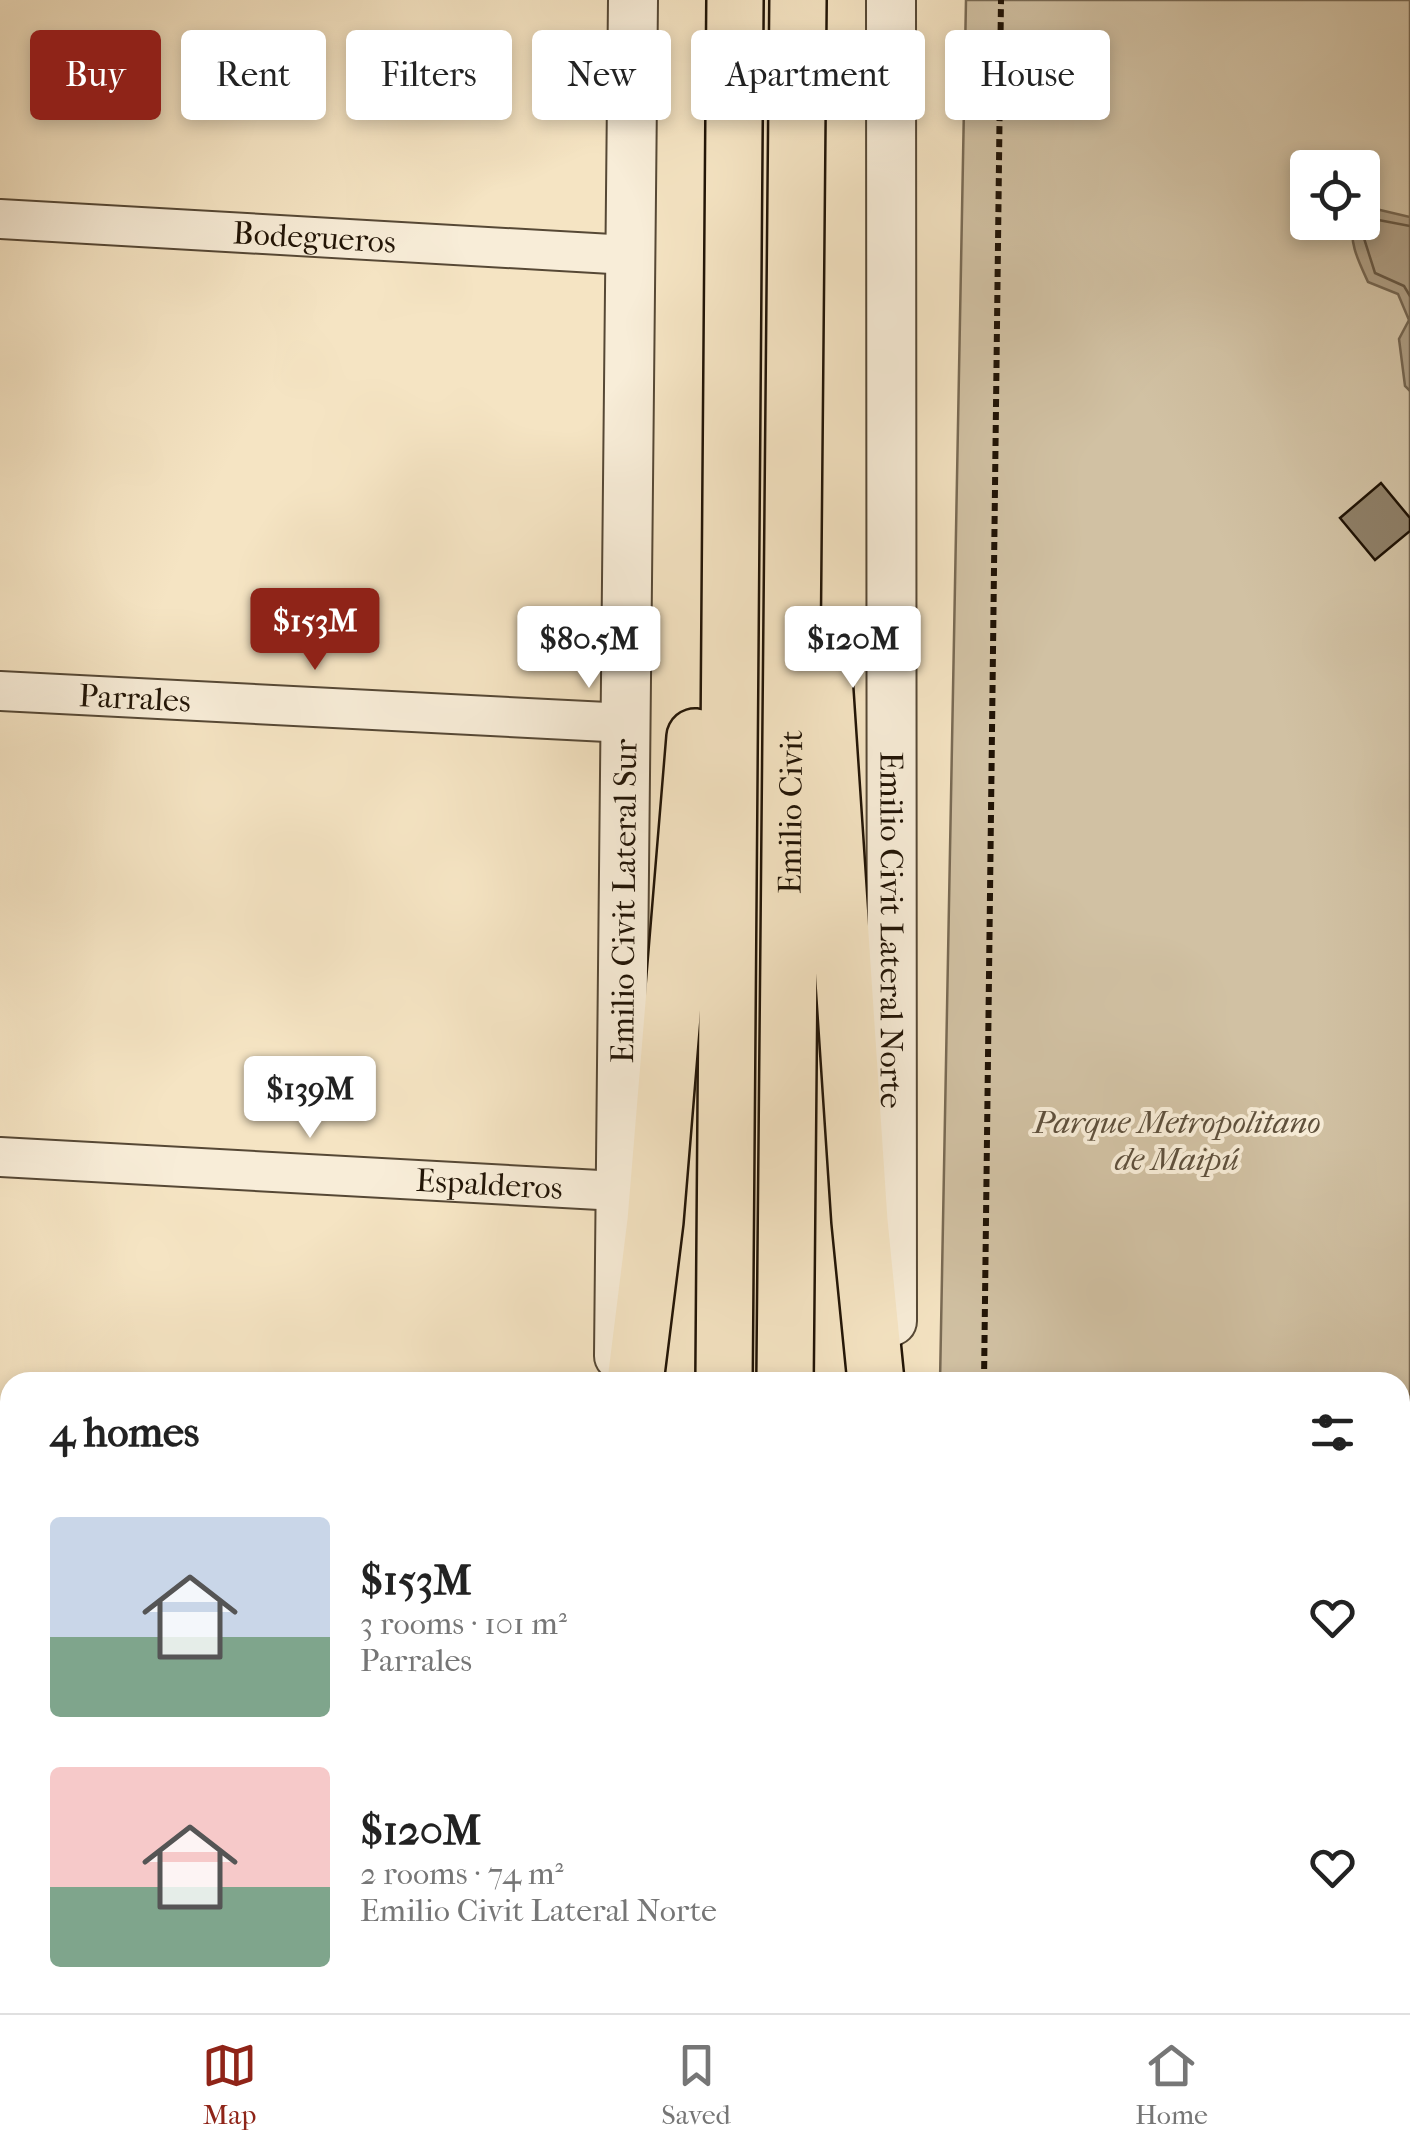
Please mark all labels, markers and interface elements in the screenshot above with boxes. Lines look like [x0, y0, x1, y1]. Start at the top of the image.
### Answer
chip: Buy [30, 30, 161, 120]
chip: Rent [181, 30, 326, 120]
chip: Filters [346, 30, 512, 120]
chip: New [532, 30, 671, 120]
chip: Apartment [691, 30, 925, 120]
chip: House [945, 30, 1110, 120]
map controls [1290, 150, 1380, 240]
button: locate [1290, 150, 1380, 240]
street label: Bodegueros [232, 214, 397, 260]
pin: $153M [245, 588, 385, 673]
text: $153M [272, 602, 358, 639]
pin: $80.5M [508, 606, 670, 691]
pin: $120M [783, 606, 923, 691]
text: $80.5M [539, 620, 639, 657]
text: $120M [807, 620, 899, 657]
street label: Parrales [78, 677, 192, 719]
street label: Emilio Civit [771, 729, 810, 894]
street label: Emilio Civit Lateral Sur [604, 738, 644, 1063]
street label: Emilio Civit Lateral Norte [873, 752, 910, 1109]
pin: $139M [240, 1056, 380, 1141]
text: $139M [266, 1070, 354, 1107]
park label: Parque Metropolitano de Maipú [1031, 1104, 1321, 1178]
street label: Espalderos [415, 1161, 564, 1206]
icon: filters [1305, 1405, 1360, 1460]
text: 4 homes [50, 1408, 199, 1457]
text: $153M [360, 1556, 472, 1605]
icon: home [130, 1557, 250, 1677]
icon: heart [1305, 1590, 1360, 1645]
text: 3 rooms · 101 m² [360, 1605, 567, 1642]
text: Parrales [360, 1642, 472, 1679]
text: $120M [360, 1806, 481, 1855]
icon: home [130, 1807, 250, 1927]
icon: heart [1305, 1840, 1360, 1895]
text: 2 rooms · 74 m² [360, 1855, 564, 1892]
text: Emilio Civit Lateral Norte [360, 1892, 717, 1929]
tab: Map [202, 2038, 257, 2131]
tab: Saved [661, 2038, 731, 2131]
tab: Home [1135, 2038, 1208, 2131]

